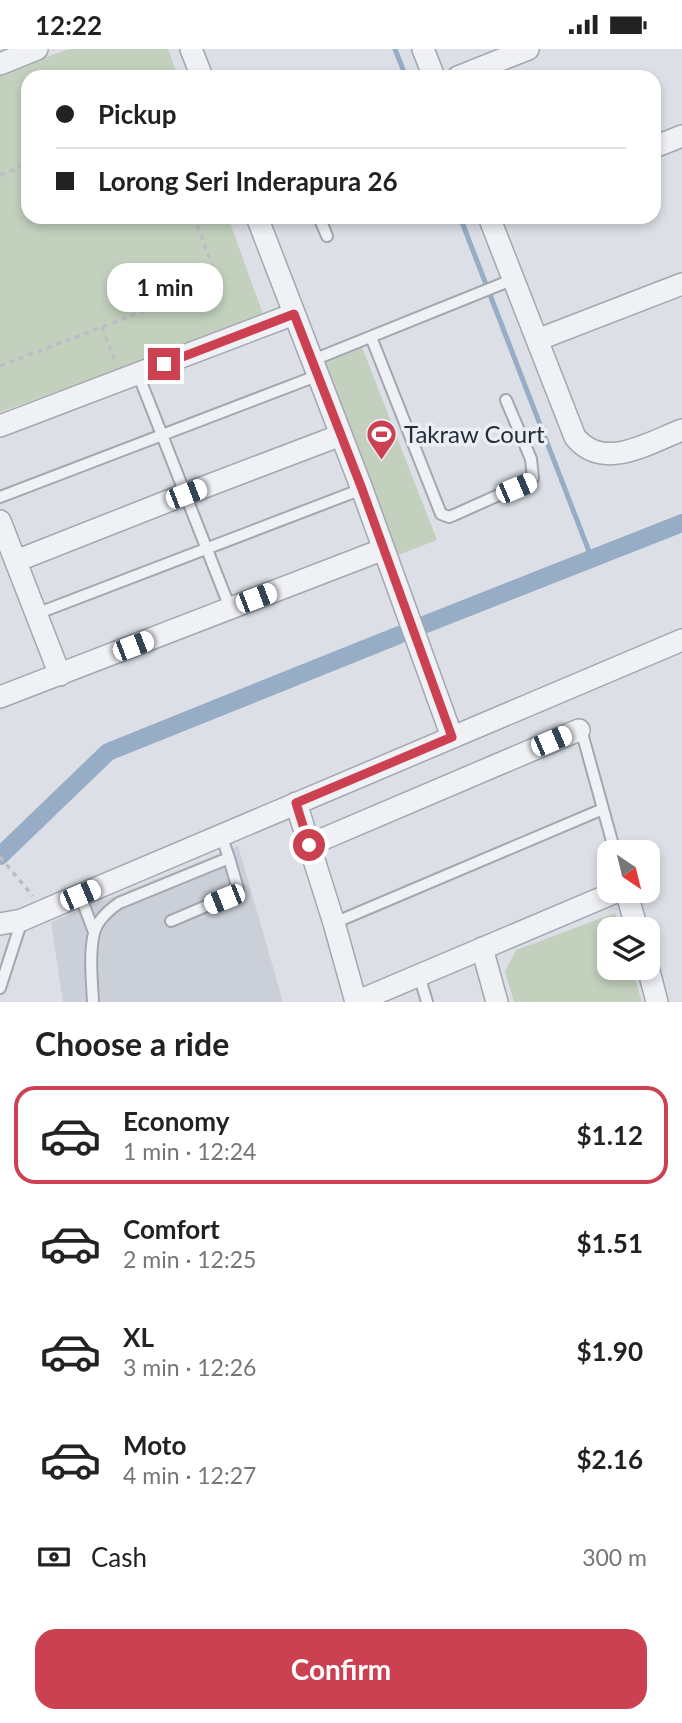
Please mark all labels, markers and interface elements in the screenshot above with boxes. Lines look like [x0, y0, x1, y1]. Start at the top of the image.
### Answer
text: 12:22 [35, 9, 102, 41]
text: Pickup [98, 98, 177, 130]
text: Lorong Seri Inderapura 26 [98, 165, 398, 197]
callout: 1 min [106, 263, 222, 311]
text: 1 min [136, 273, 194, 301]
route end [148, 348, 180, 380]
sports icon: Takraw Court [364, 418, 398, 462]
place label: Takraw Court [404, 419, 545, 448]
car [493, 470, 540, 506]
car [163, 477, 210, 511]
car [233, 581, 280, 615]
car [110, 629, 157, 663]
car [528, 723, 575, 759]
route start [293, 829, 325, 861]
north arrow [597, 840, 660, 903]
map controls [597, 840, 660, 980]
car [57, 877, 104, 913]
car [201, 881, 248, 917]
button: layers [597, 917, 660, 980]
text: Choose a ride [35, 1024, 229, 1063]
icon: car [39, 1104, 102, 1167]
text: Economy [123, 1105, 229, 1137]
text: $1.12 [577, 1119, 643, 1151]
text: 1 min · 12:24 [123, 1137, 256, 1165]
icon: car [39, 1212, 102, 1275]
text: Comfort [123, 1213, 220, 1245]
text: $1.51 [577, 1227, 643, 1259]
text: 2 min · 12:25 [123, 1245, 256, 1273]
icon: car [39, 1320, 102, 1383]
text: XL [123, 1321, 154, 1353]
text: $1.90 [577, 1335, 643, 1367]
text: 3 min · 12:26 [123, 1353, 256, 1381]
icon: car [39, 1428, 102, 1491]
text: Moto [123, 1429, 186, 1461]
text: $2.16 [577, 1443, 643, 1475]
text: 4 min · 12:27 [123, 1461, 256, 1489]
icon: cash [35, 1538, 73, 1576]
text: Cash [91, 1541, 147, 1573]
text: 300 m [582, 1543, 647, 1571]
button: Confirm [35, 1629, 647, 1709]

